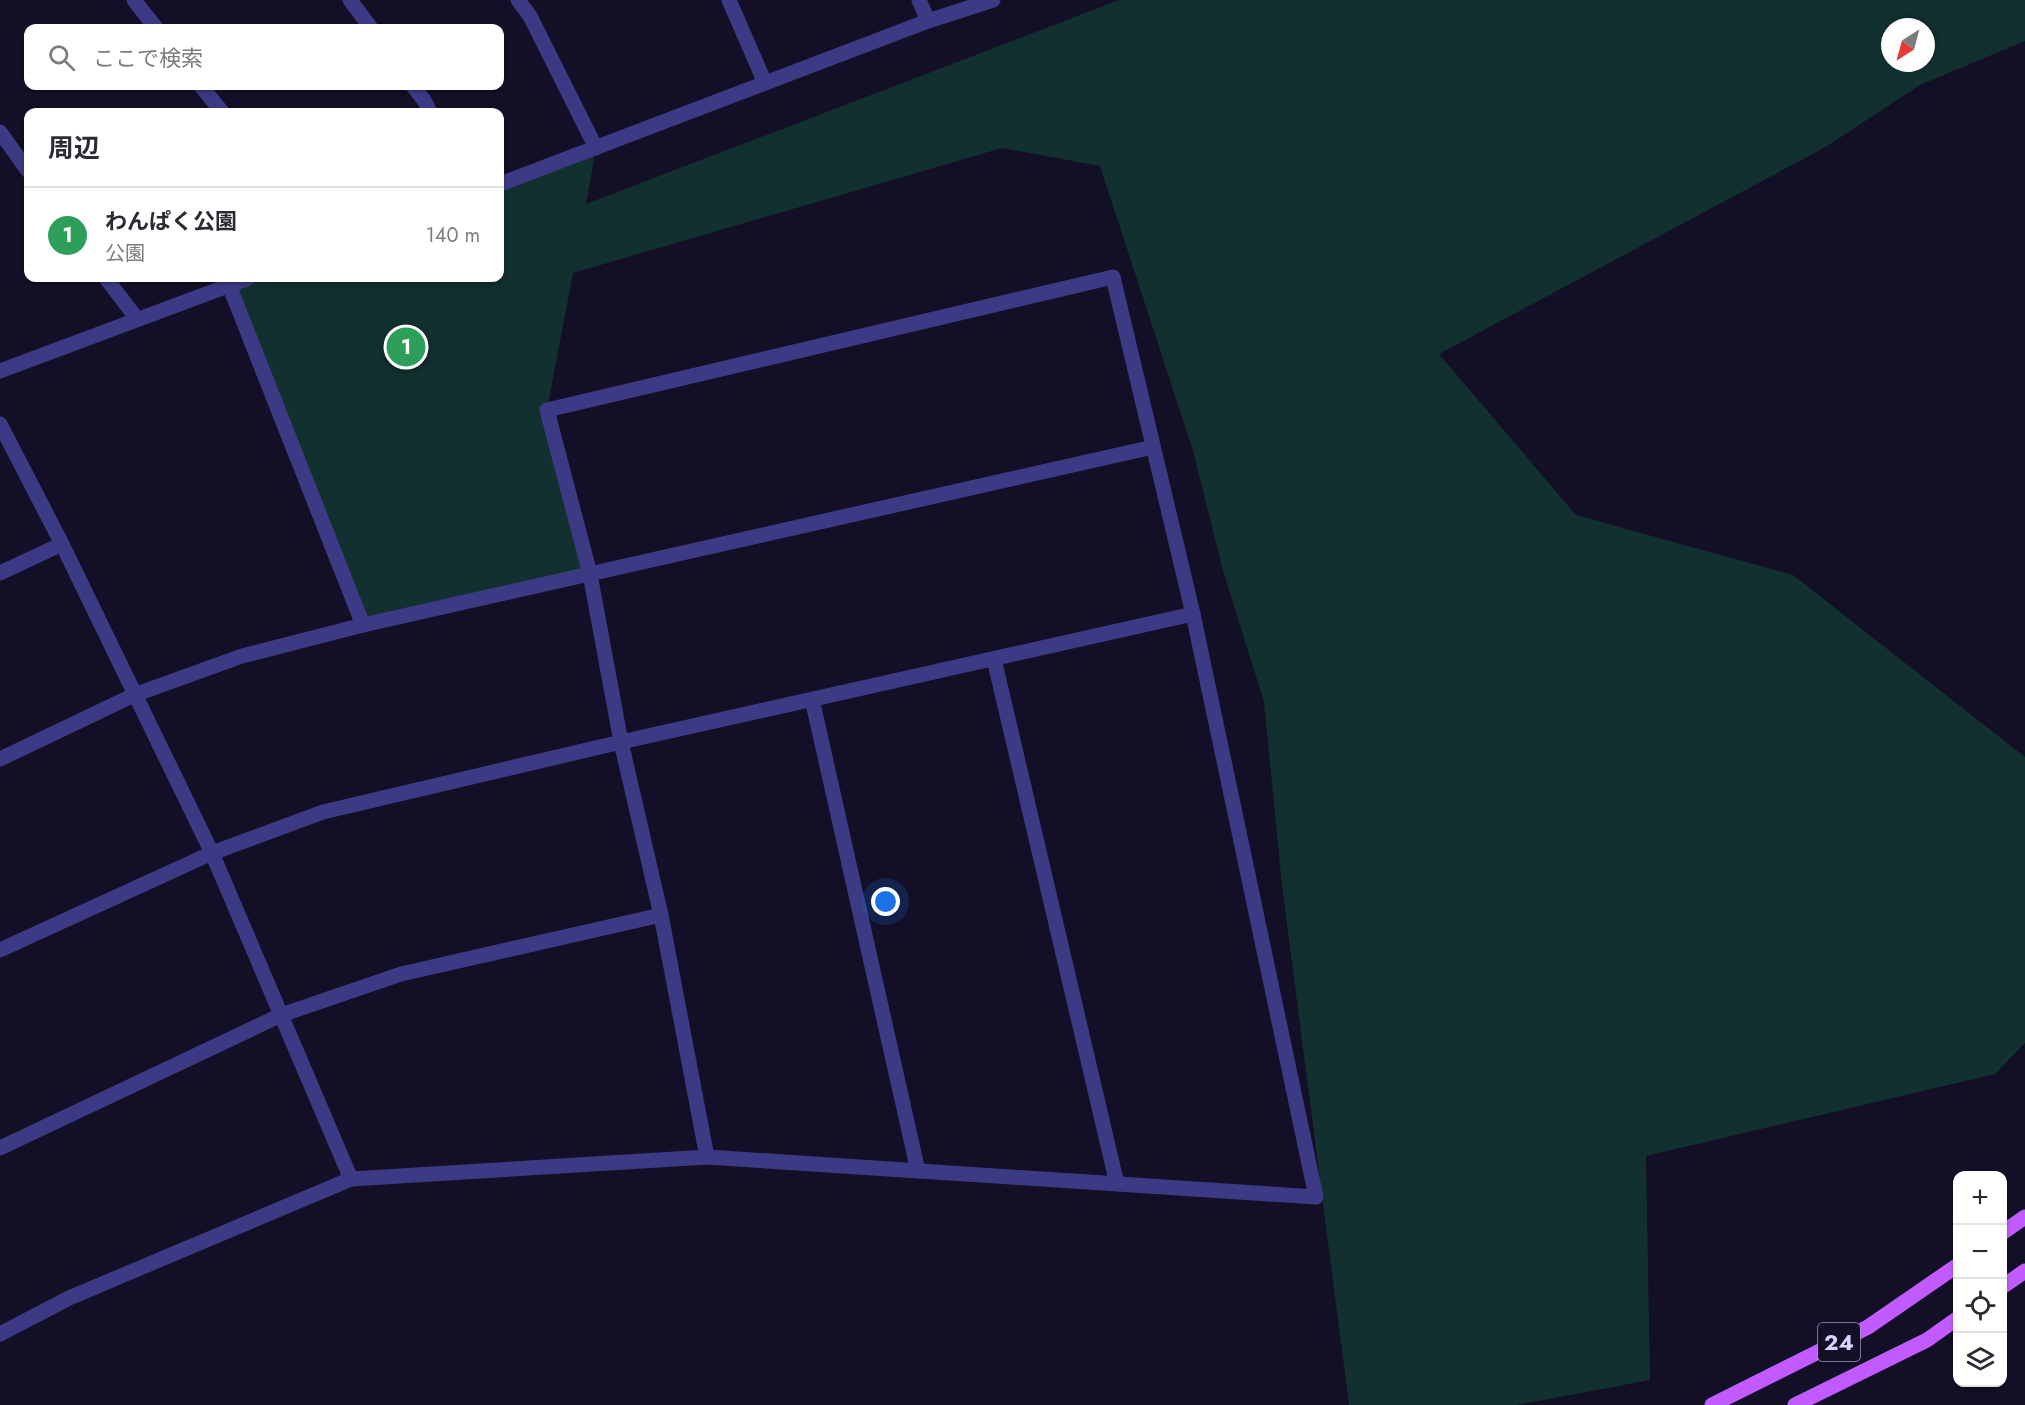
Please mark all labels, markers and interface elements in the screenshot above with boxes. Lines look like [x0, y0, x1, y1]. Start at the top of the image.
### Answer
north arrow [1881, 18, 1935, 72]
search box [24, 24, 504, 90]
icon: search [45, 41, 78, 74]
text: ここで検索 [93, 42, 203, 74]
text: 周辺 [48, 129, 100, 167]
text: わんぱく公園 [105, 205, 237, 237]
text: 1 [62, 221, 73, 250]
text: 140 m [426, 221, 480, 250]
text: 公園 [105, 239, 145, 268]
pin: 1 [386, 324, 426, 370]
your location [871, 887, 900, 916]
map controls [1953, 1171, 2007, 1387]
button: + [1953, 1171, 2007, 1225]
button: − [1953, 1225, 2007, 1279]
button: locate [1953, 1279, 2007, 1333]
road number: 24 [1818, 1323, 1860, 1361]
button: layers [1953, 1333, 2007, 1387]

